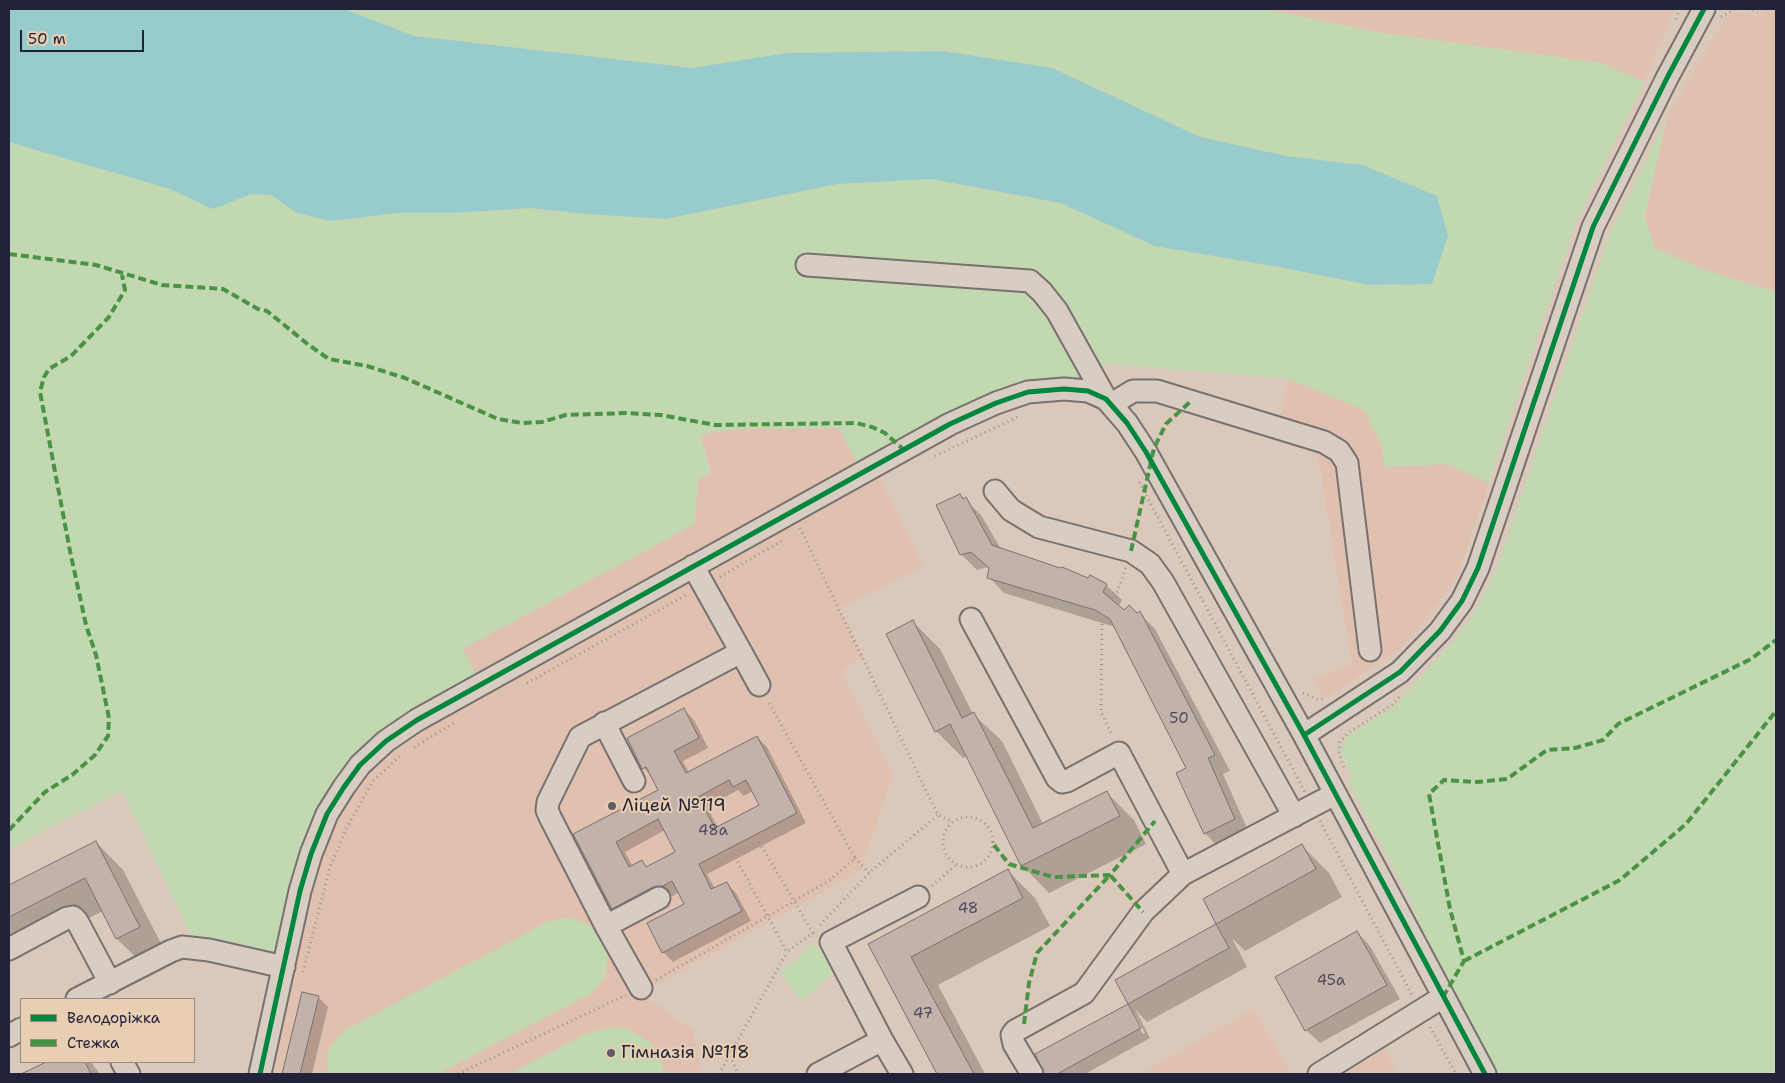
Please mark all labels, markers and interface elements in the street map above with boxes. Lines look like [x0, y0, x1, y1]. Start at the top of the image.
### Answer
scale bar [22, 20, 146, 52]
text: 50 m [28, 29, 66, 49]
house number: 50 [1169, 710, 1189, 728]
place label: Ліцей №119 [622, 795, 726, 817]
marker: Ліцей №119 [606, 800, 618, 812]
house number: 48а [698, 822, 728, 840]
house number: 48 [958, 900, 978, 918]
house number: 45а [1317, 972, 1345, 990]
legend [20, 998, 195, 1063]
house number: 47 [913, 1005, 933, 1023]
text: Велодоріжка [67, 1008, 160, 1028]
text: Стежка [67, 1033, 119, 1053]
place label: Гімназія №118 [621, 1042, 750, 1064]
marker: Гімназія №118 [605, 1047, 617, 1059]

